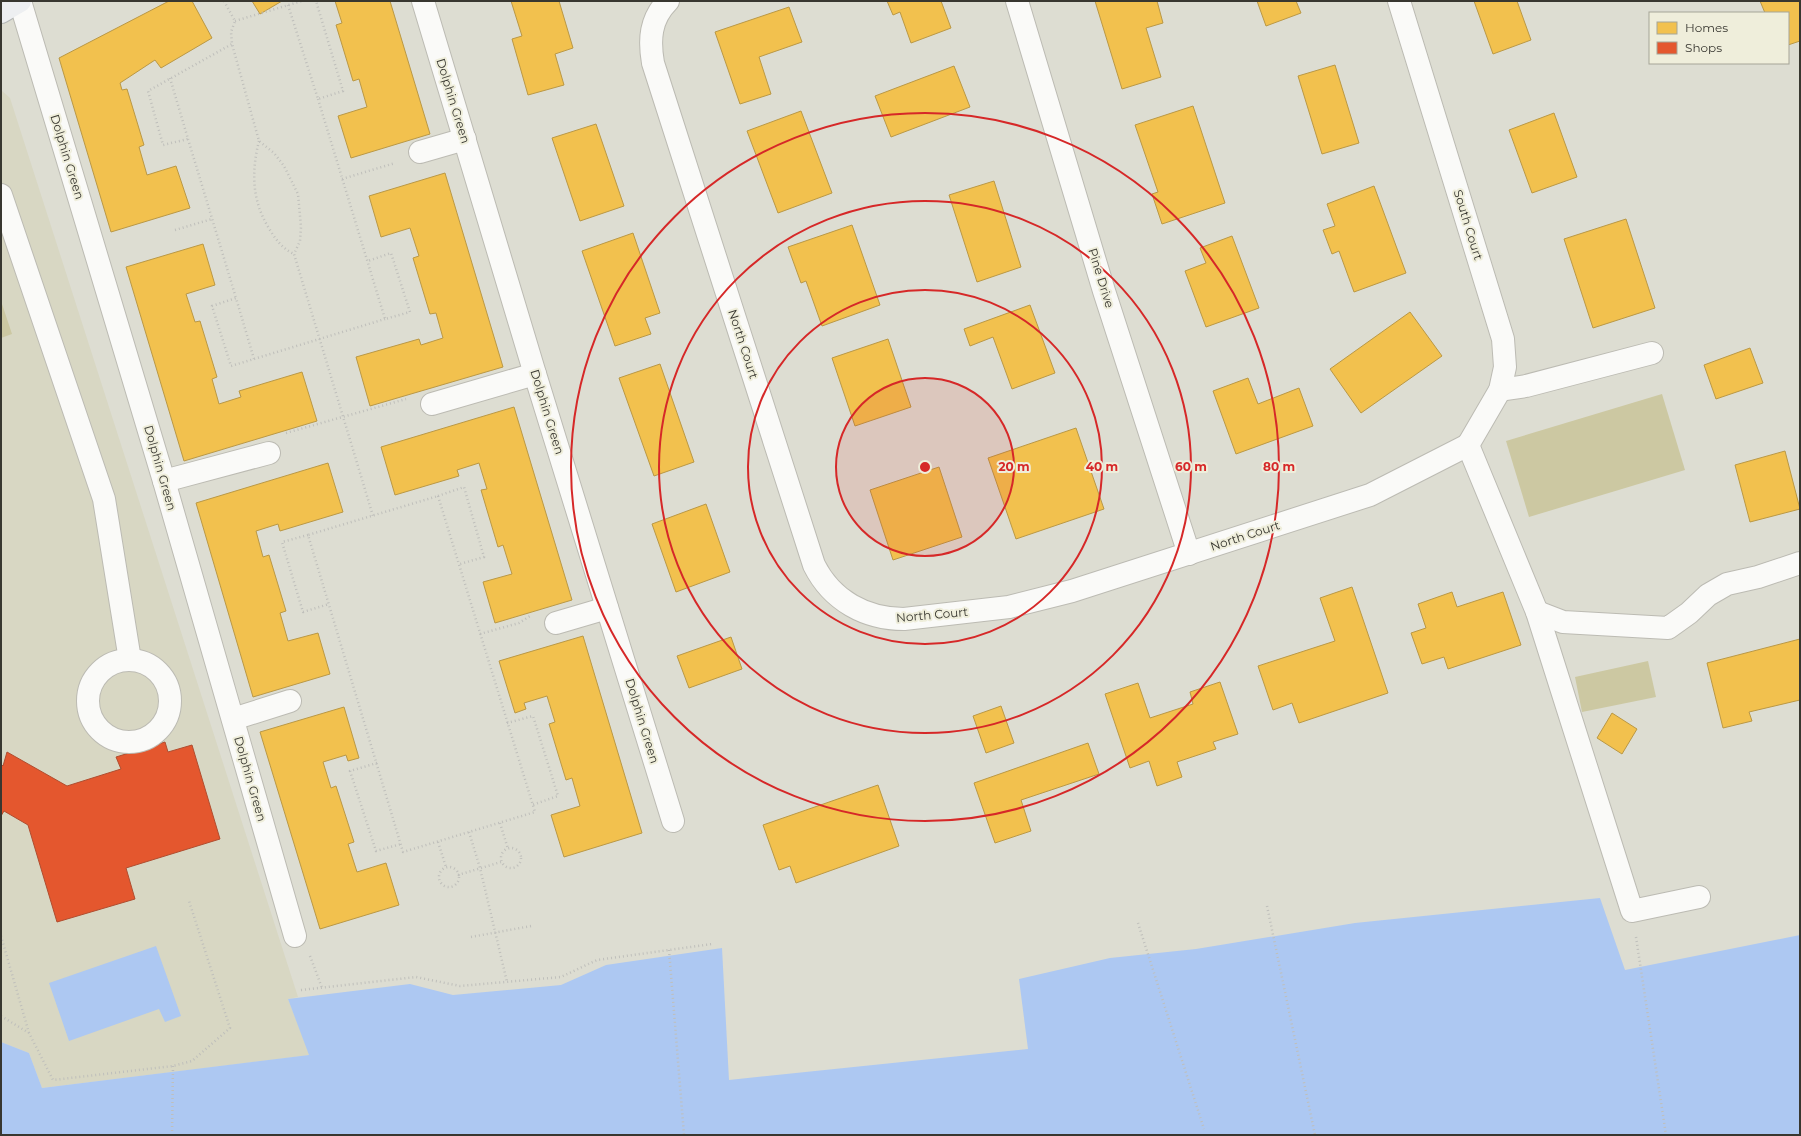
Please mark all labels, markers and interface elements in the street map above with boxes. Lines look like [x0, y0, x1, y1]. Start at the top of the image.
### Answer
legend [1649, 12, 1789, 64]
text: Homes [1685, 20, 1728, 35]
text: Shops [1685, 40, 1722, 55]
street label: Dolphin Green [433, 57, 474, 145]
street label: Dolphin Green [47, 113, 88, 201]
street label: South Court [1451, 188, 1486, 262]
street label: Pine Drive [1085, 246, 1118, 310]
street label: North Court [725, 307, 762, 381]
street label: Dolphin Green [527, 368, 568, 456]
street label: Dolphin Green [141, 424, 180, 512]
text: 20 m [998, 459, 1030, 474]
text: 40 m [1086, 459, 1118, 474]
text: 60 m [1175, 459, 1207, 474]
text: 80 m [1263, 459, 1295, 474]
centre of rings [918, 460, 932, 474]
street label: North Court [1208, 517, 1282, 554]
street label: North Court [895, 604, 969, 625]
street label: Dolphin Green [622, 677, 663, 765]
street label: Dolphin Green [231, 735, 270, 823]

